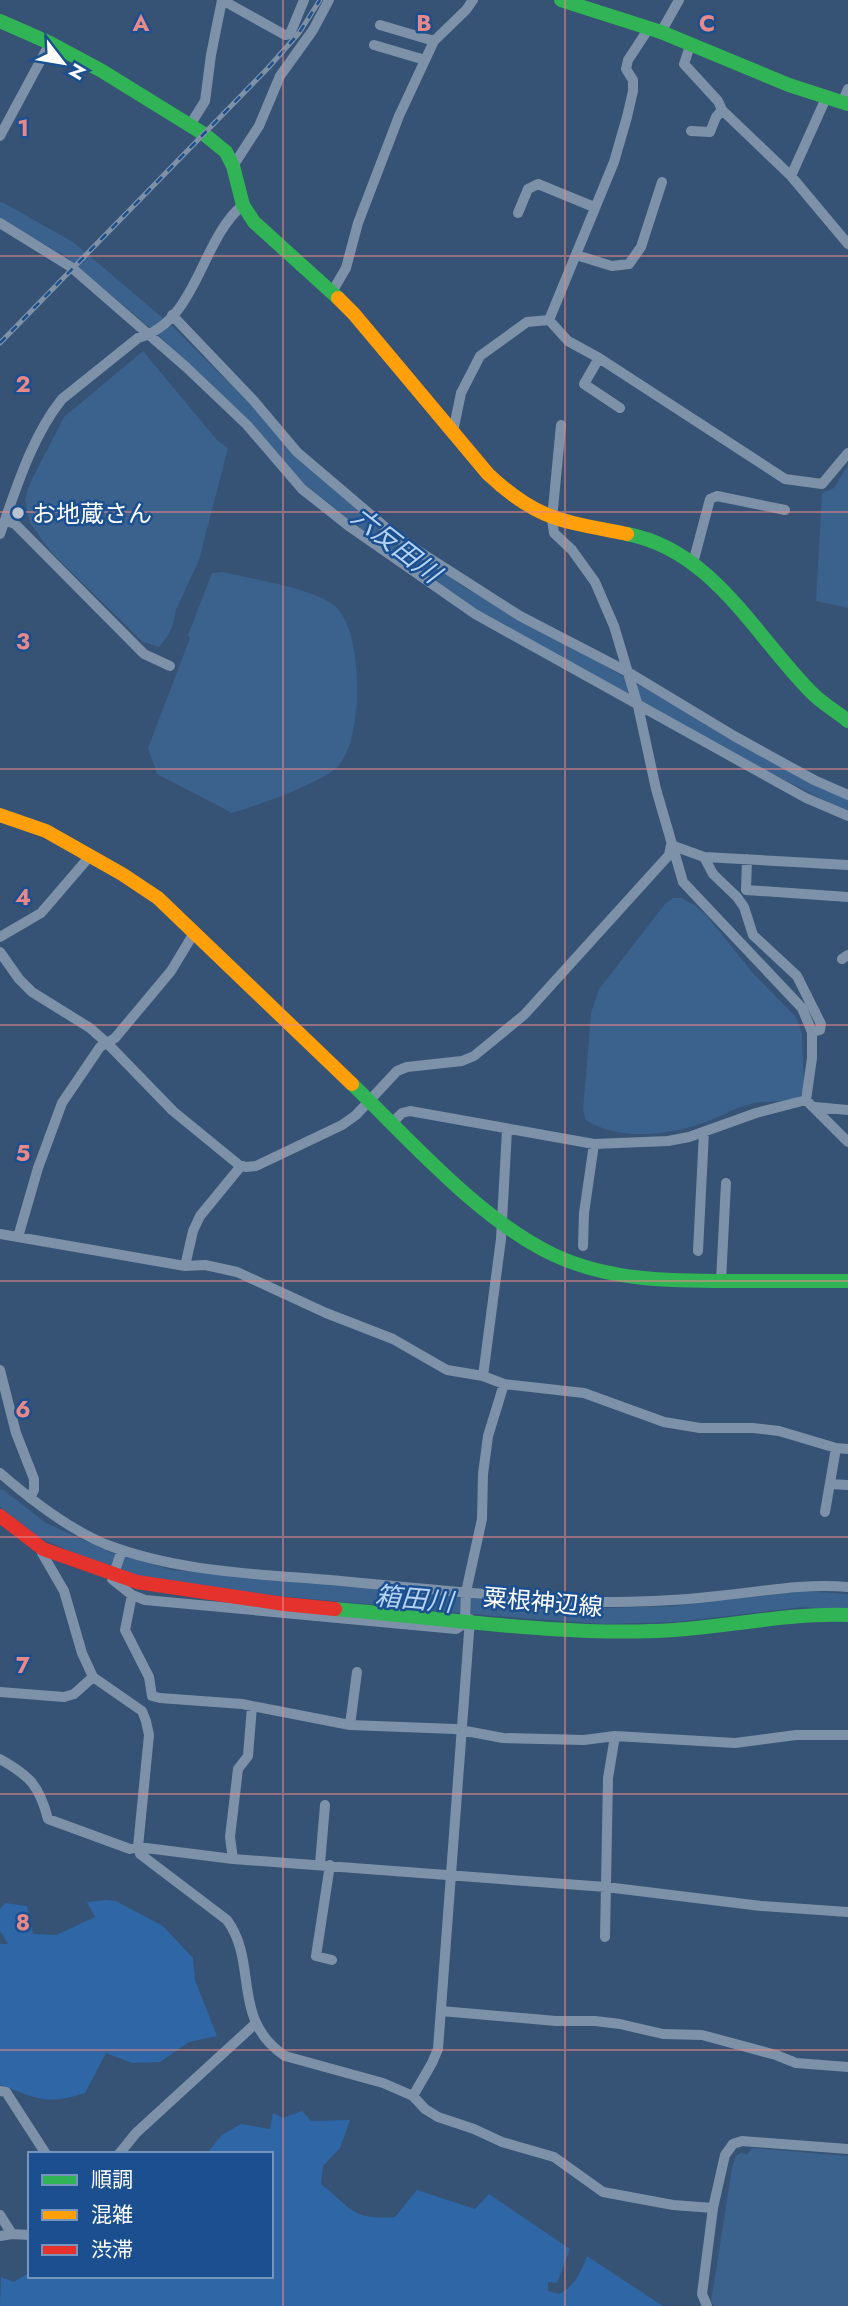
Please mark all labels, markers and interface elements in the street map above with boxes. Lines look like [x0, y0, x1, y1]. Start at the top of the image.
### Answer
text: A [132, 6, 150, 40]
text: B [416, 6, 432, 40]
text: C [699, 6, 715, 40]
north arrow [28, 28, 98, 98]
text: N [62, 58, 93, 85]
text: 1 [17, 111, 29, 145]
text: 2 [15, 367, 31, 401]
place label: お地蔵さん [32, 496, 152, 531]
water label: 六反田川 [343, 498, 451, 594]
marker: お地蔵さん [10, 505, 26, 521]
text: 3 [16, 624, 30, 658]
text: 4 [15, 880, 31, 914]
text: 5 [16, 1136, 30, 1170]
text: 6 [15, 1392, 31, 1426]
water label: 箱田川 [373, 1577, 457, 1622]
street label: 粟根神辺線 [482, 1579, 604, 1625]
text: 7 [16, 1648, 30, 1682]
text: 8 [16, 1905, 30, 1939]
legend [28, 2152, 273, 2278]
text: 順調 [91, 2165, 133, 2195]
text: 混雑 [91, 2200, 133, 2230]
text: 渋滞 [91, 2235, 133, 2265]

